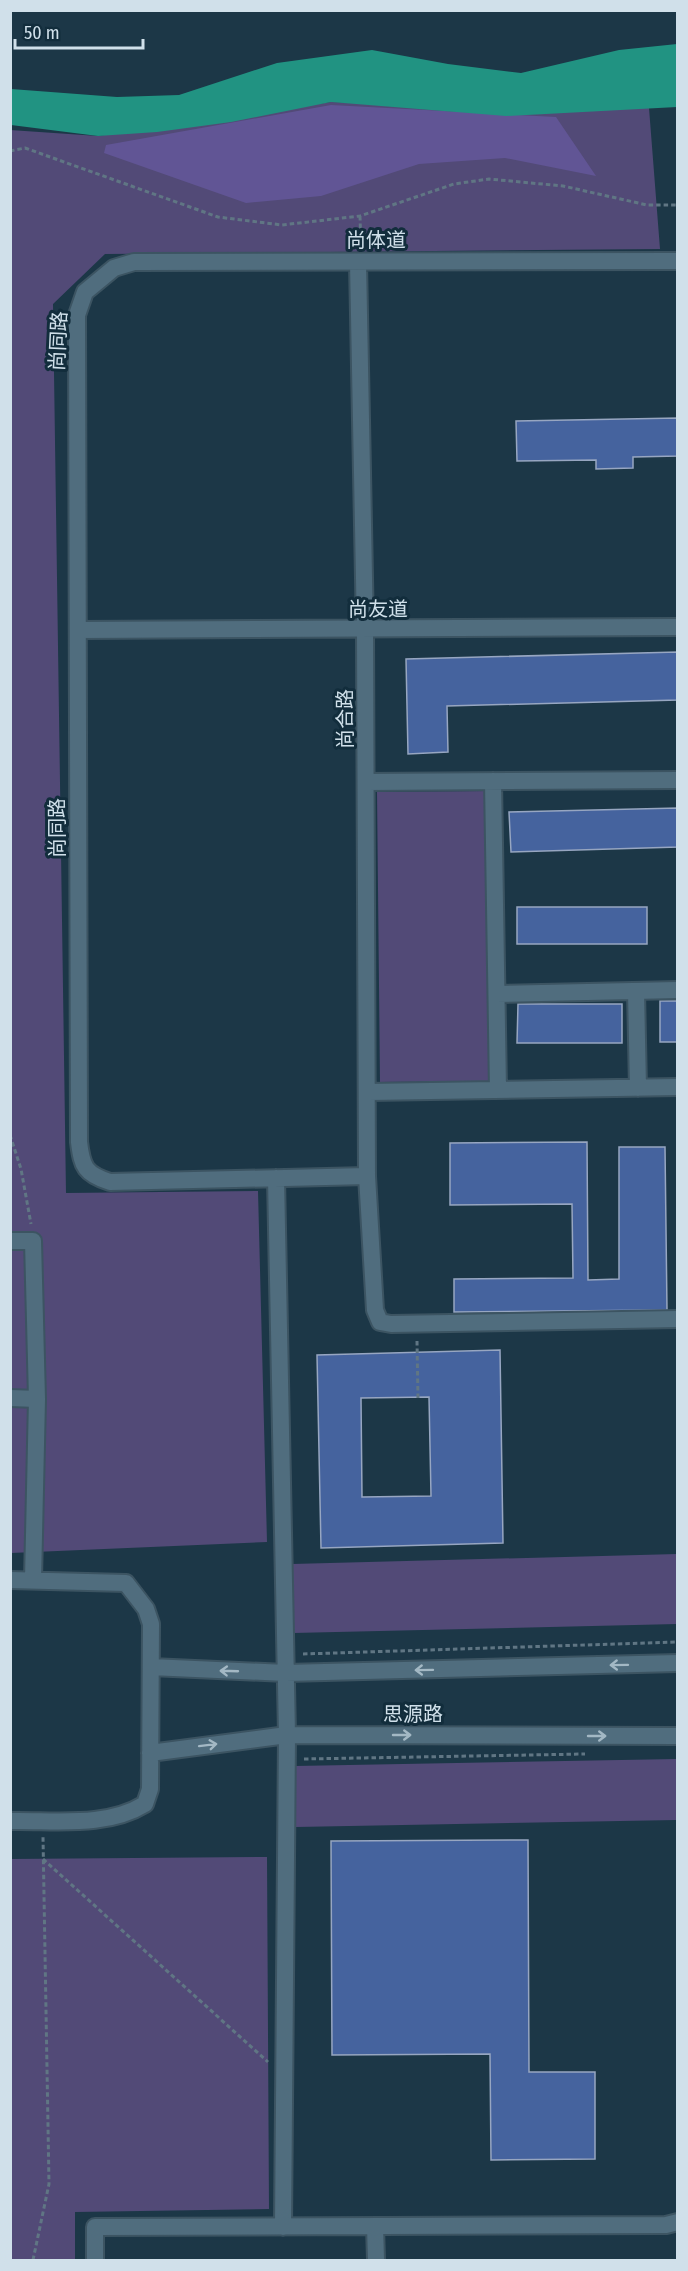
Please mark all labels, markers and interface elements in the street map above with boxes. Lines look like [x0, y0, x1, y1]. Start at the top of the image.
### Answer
scale bar [15, 12, 142, 50]
text: 50 m [24, 22, 60, 44]
street label: 尚体道 [346, 228, 406, 252]
street label: 尚同路 [44, 310, 72, 372]
street label: 尚友道 [348, 597, 408, 621]
street label: 尚合路 [333, 689, 357, 749]
street label: 尚同路 [45, 798, 69, 858]
one-way arrow [610, 1659, 630, 1671]
one-way arrow [415, 1664, 435, 1675]
one-way arrow [220, 1665, 240, 1676]
street label: 思源路 [383, 1702, 443, 1726]
one-way arrow [392, 1729, 412, 1741]
one-way arrow [587, 1730, 607, 1742]
one-way arrow [198, 1740, 217, 1751]

